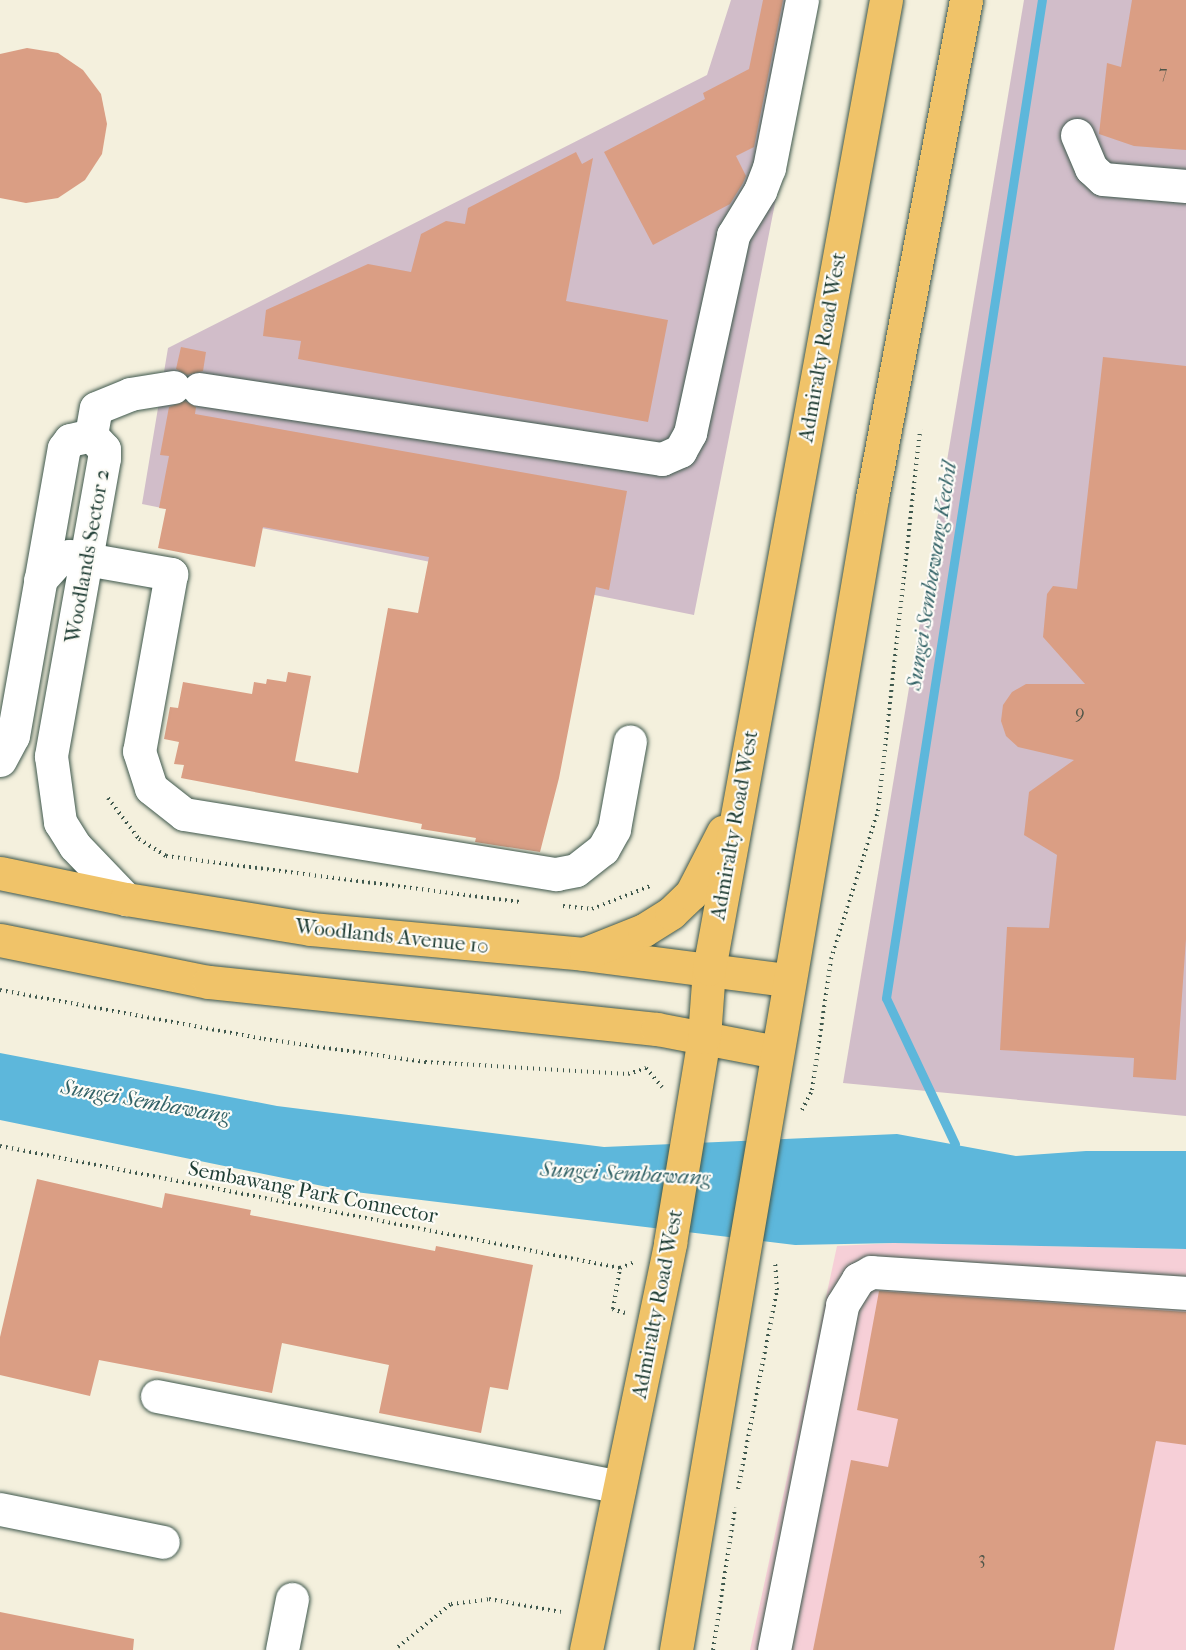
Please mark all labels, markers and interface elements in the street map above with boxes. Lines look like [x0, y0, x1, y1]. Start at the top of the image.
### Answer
house number: 7 [1159, 62, 1167, 84]
street label: Admiralty Road West [793, 250, 851, 444]
water label: Sungei Sembawang Kechil [901, 460, 963, 692]
street label: Woodlands Sector 2 [59, 467, 115, 645]
house number: 9 [1075, 702, 1085, 724]
street label: Admiralty Road West [705, 728, 763, 922]
street label: Woodlands Avenue 10 [294, 913, 490, 959]
water label: Sungei Sembawang [59, 1074, 231, 1130]
street label: Sembawang Park Connector [186, 1155, 440, 1229]
water label: Sungei Sembawang [539, 1156, 711, 1192]
street label: Admiralty Road West [626, 1207, 688, 1401]
house number: 3 [978, 1548, 986, 1570]

